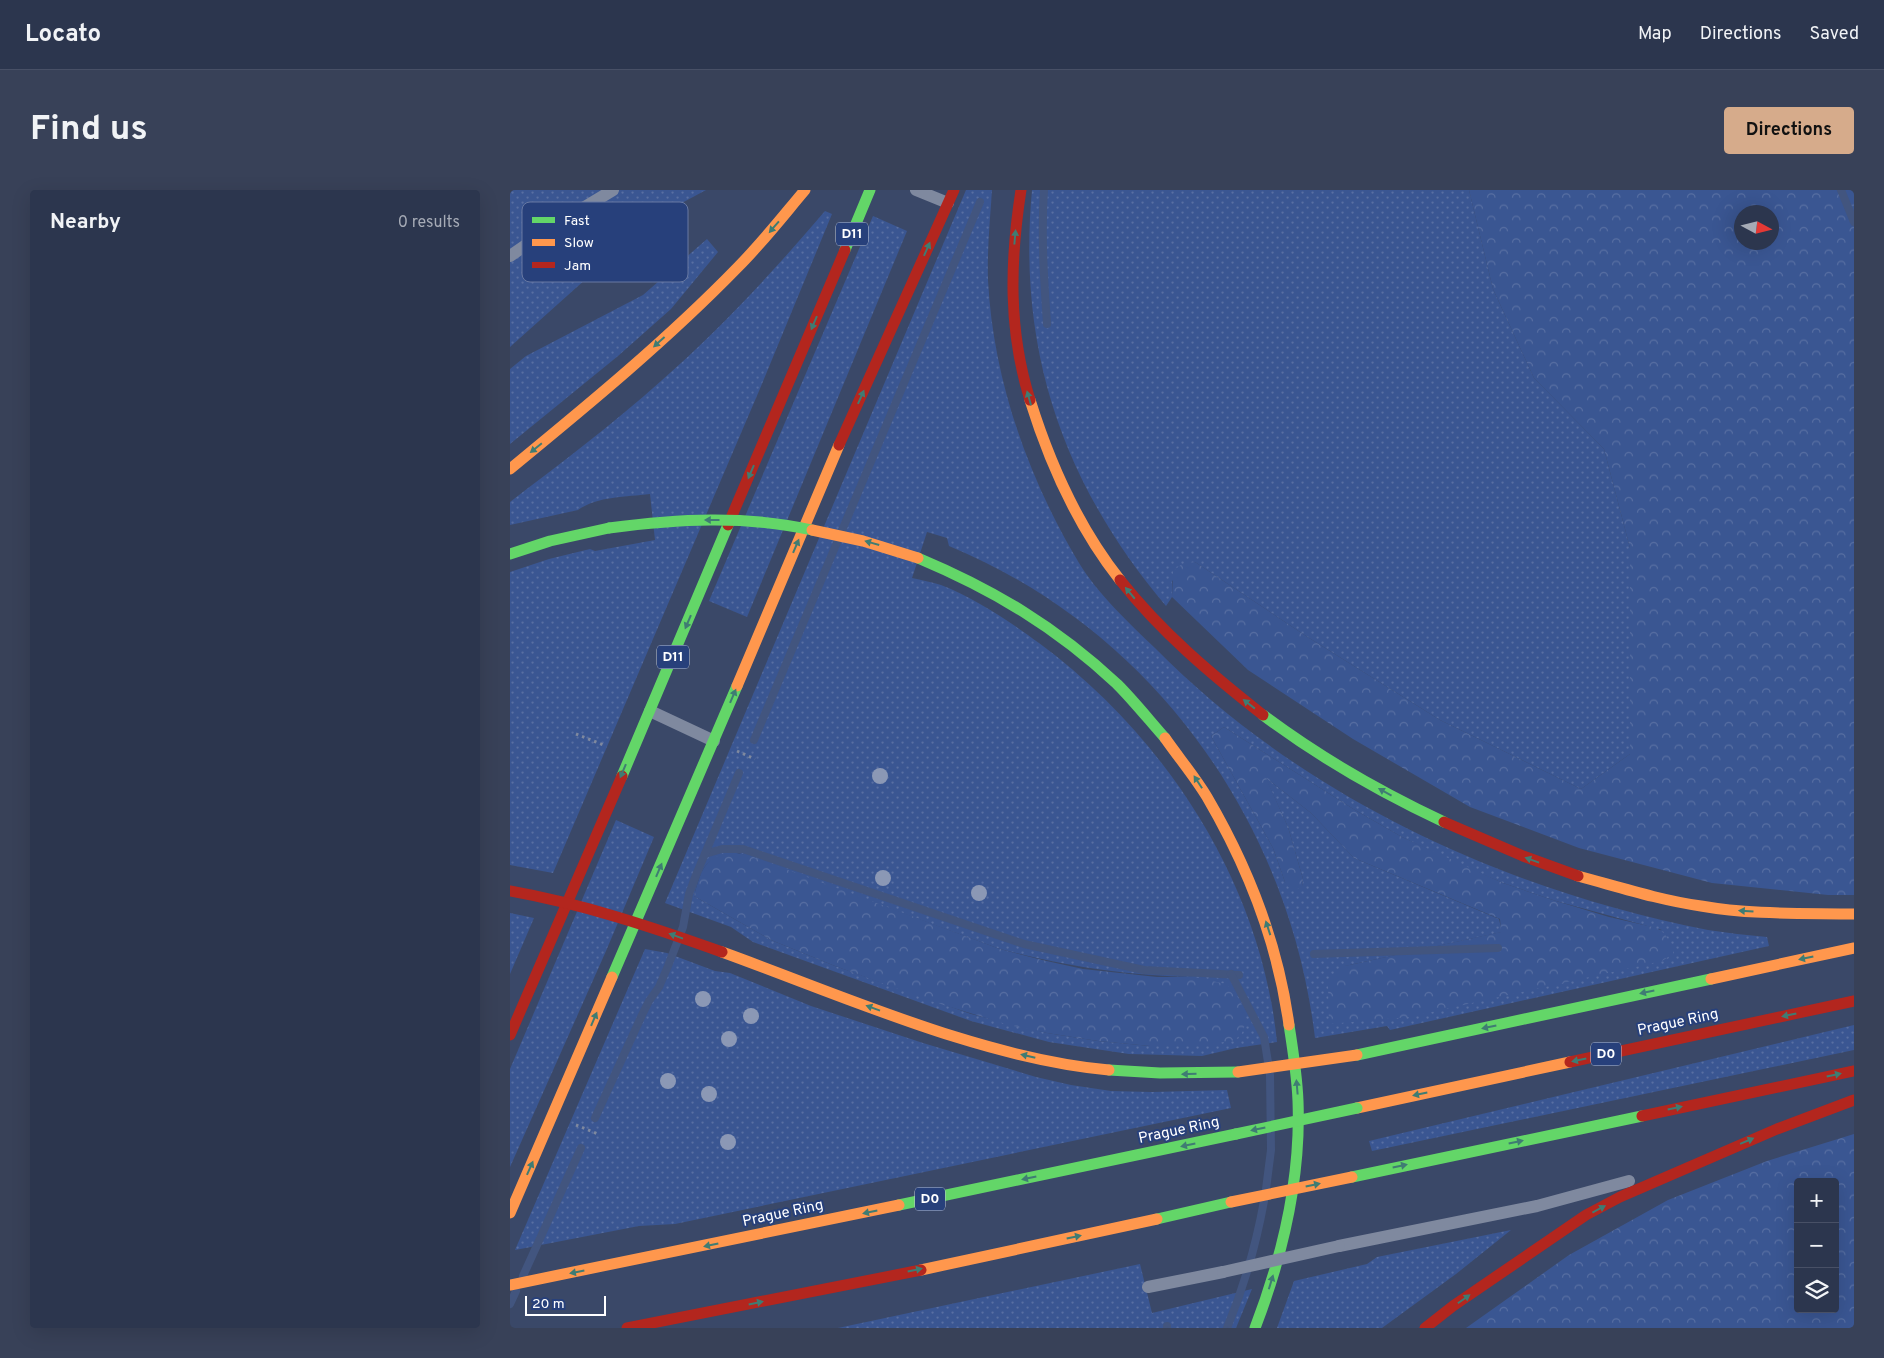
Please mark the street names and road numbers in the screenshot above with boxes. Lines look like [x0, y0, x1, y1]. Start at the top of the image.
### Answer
road number: D11 [836, 223, 868, 246]
road number: D11 [657, 646, 689, 668]
street label: Prague Ring [1636, 1005, 1720, 1041]
road number: D0 [1591, 1042, 1621, 1066]
street label: Prague Ring [1137, 1113, 1221, 1149]
road number: D0 [915, 1188, 945, 1211]
street label: Prague Ring [741, 1196, 825, 1232]

